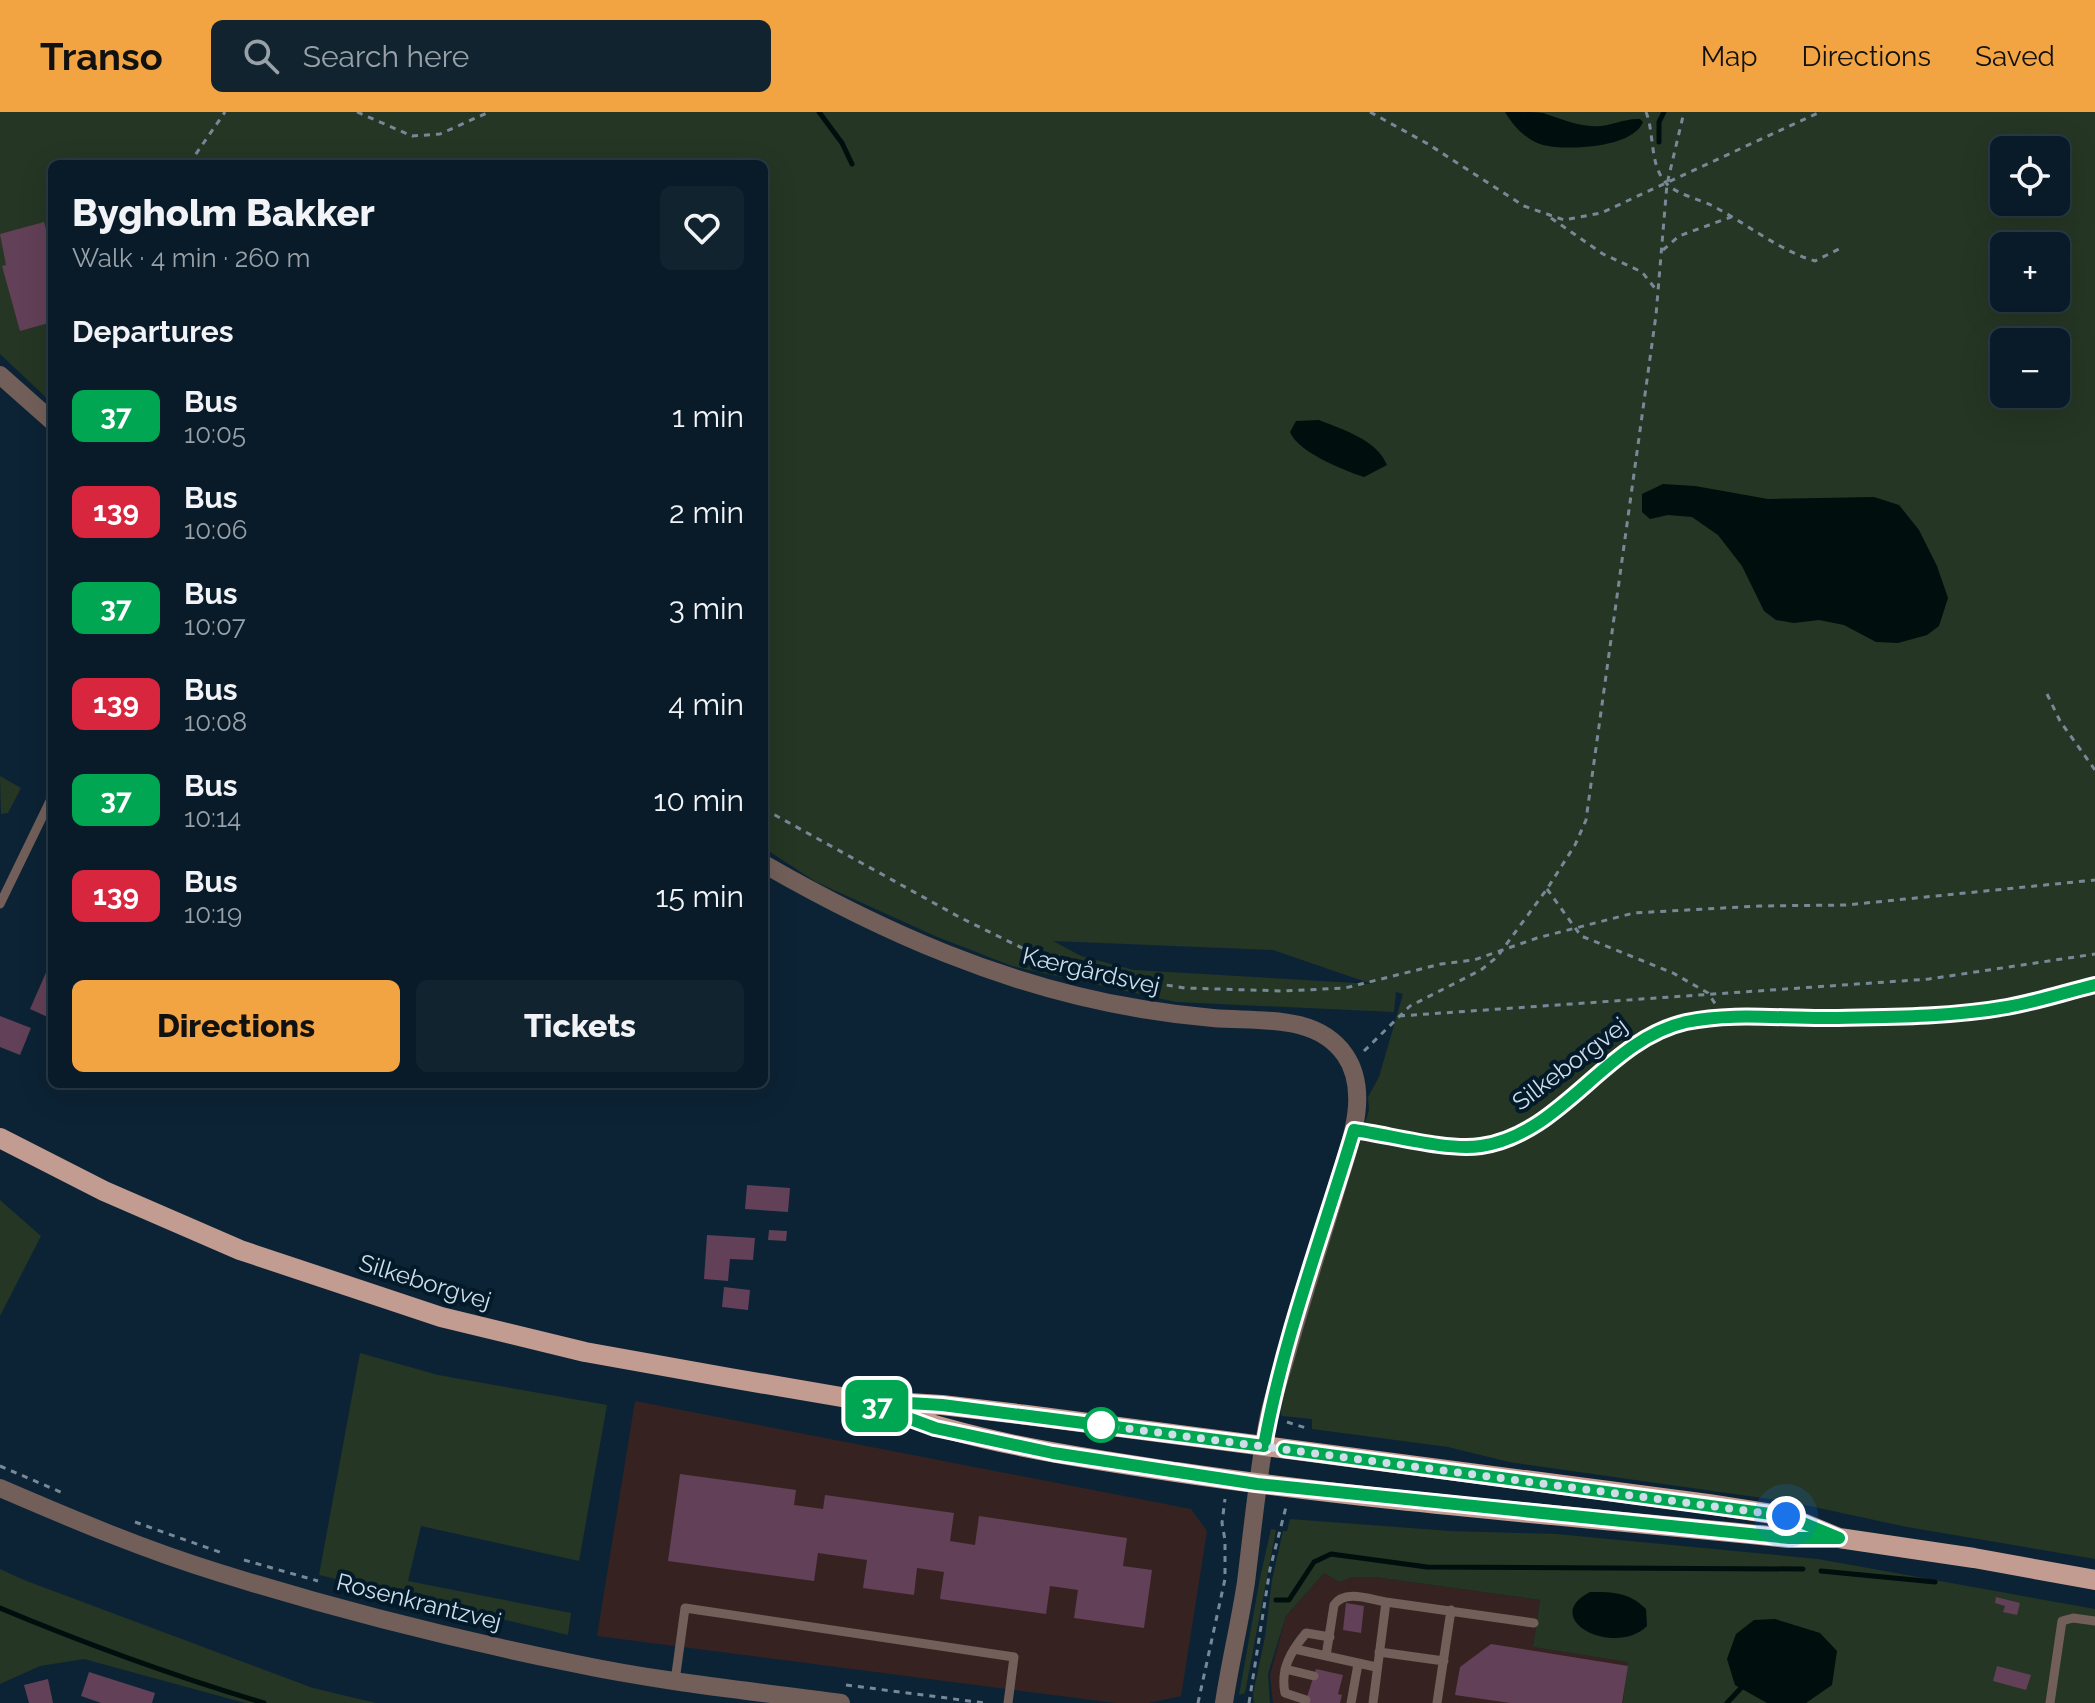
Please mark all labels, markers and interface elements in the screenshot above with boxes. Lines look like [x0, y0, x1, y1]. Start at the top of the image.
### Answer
search box [211, 20, 771, 92]
text: Transo [40, 34, 163, 79]
icon: search [239, 34, 283, 78]
text: Search here [303, 39, 469, 74]
text: Map [1701, 40, 1758, 73]
text: Directions [1802, 40, 1931, 73]
text: Saved [1975, 40, 2055, 73]
map controls [1990, 136, 2070, 408]
button: locate [1990, 136, 2070, 216]
button: heart [660, 186, 744, 270]
text: Bygholm Bakker [72, 190, 375, 235]
button: + [1990, 232, 2070, 312]
text: Walk · 4 min · 260 m [72, 243, 310, 273]
text: Departures [72, 314, 234, 349]
button: − [1990, 328, 2070, 408]
text: Bus [184, 384, 238, 419]
text: 37 [100, 399, 132, 432]
text: 1 min [672, 399, 744, 434]
text: 10:05 [184, 419, 246, 449]
text: Bus [184, 480, 238, 515]
text: 139 [93, 495, 139, 528]
text: 2 min [669, 495, 744, 530]
text: 10:06 [184, 515, 248, 545]
text: Bus [184, 576, 238, 611]
text: 37 [100, 591, 132, 624]
text: 3 min [669, 591, 744, 626]
text: 10:07 [184, 611, 246, 641]
text: Bus [184, 672, 238, 707]
text: 139 [93, 687, 139, 720]
text: 4 min [668, 687, 744, 722]
text: 10:08 [184, 707, 247, 737]
text: Bus [184, 768, 238, 803]
text: 37 [100, 783, 132, 816]
text: 10 min [654, 783, 744, 818]
text: 10:14 [184, 803, 241, 833]
text: Bus [184, 864, 238, 899]
text: 139 [93, 879, 139, 912]
text: 15 min [656, 879, 744, 914]
text: 10:19 [184, 899, 242, 929]
street label: Kærgårdsvej [1020, 941, 1163, 1000]
button: Directions [72, 980, 400, 1072]
button: Tickets [416, 980, 744, 1072]
street label: Silkeborgvej [1507, 1011, 1633, 1116]
street label: Silkeborgvej [356, 1248, 495, 1315]
line badge: 37 [841, 1380, 913, 1432]
text: 37 [861, 1389, 893, 1422]
unlabelled marker [1084, 1408, 1118, 1442]
your location [1766, 1496, 1806, 1536]
street label: Rosenkrantzvej [334, 1567, 505, 1636]

